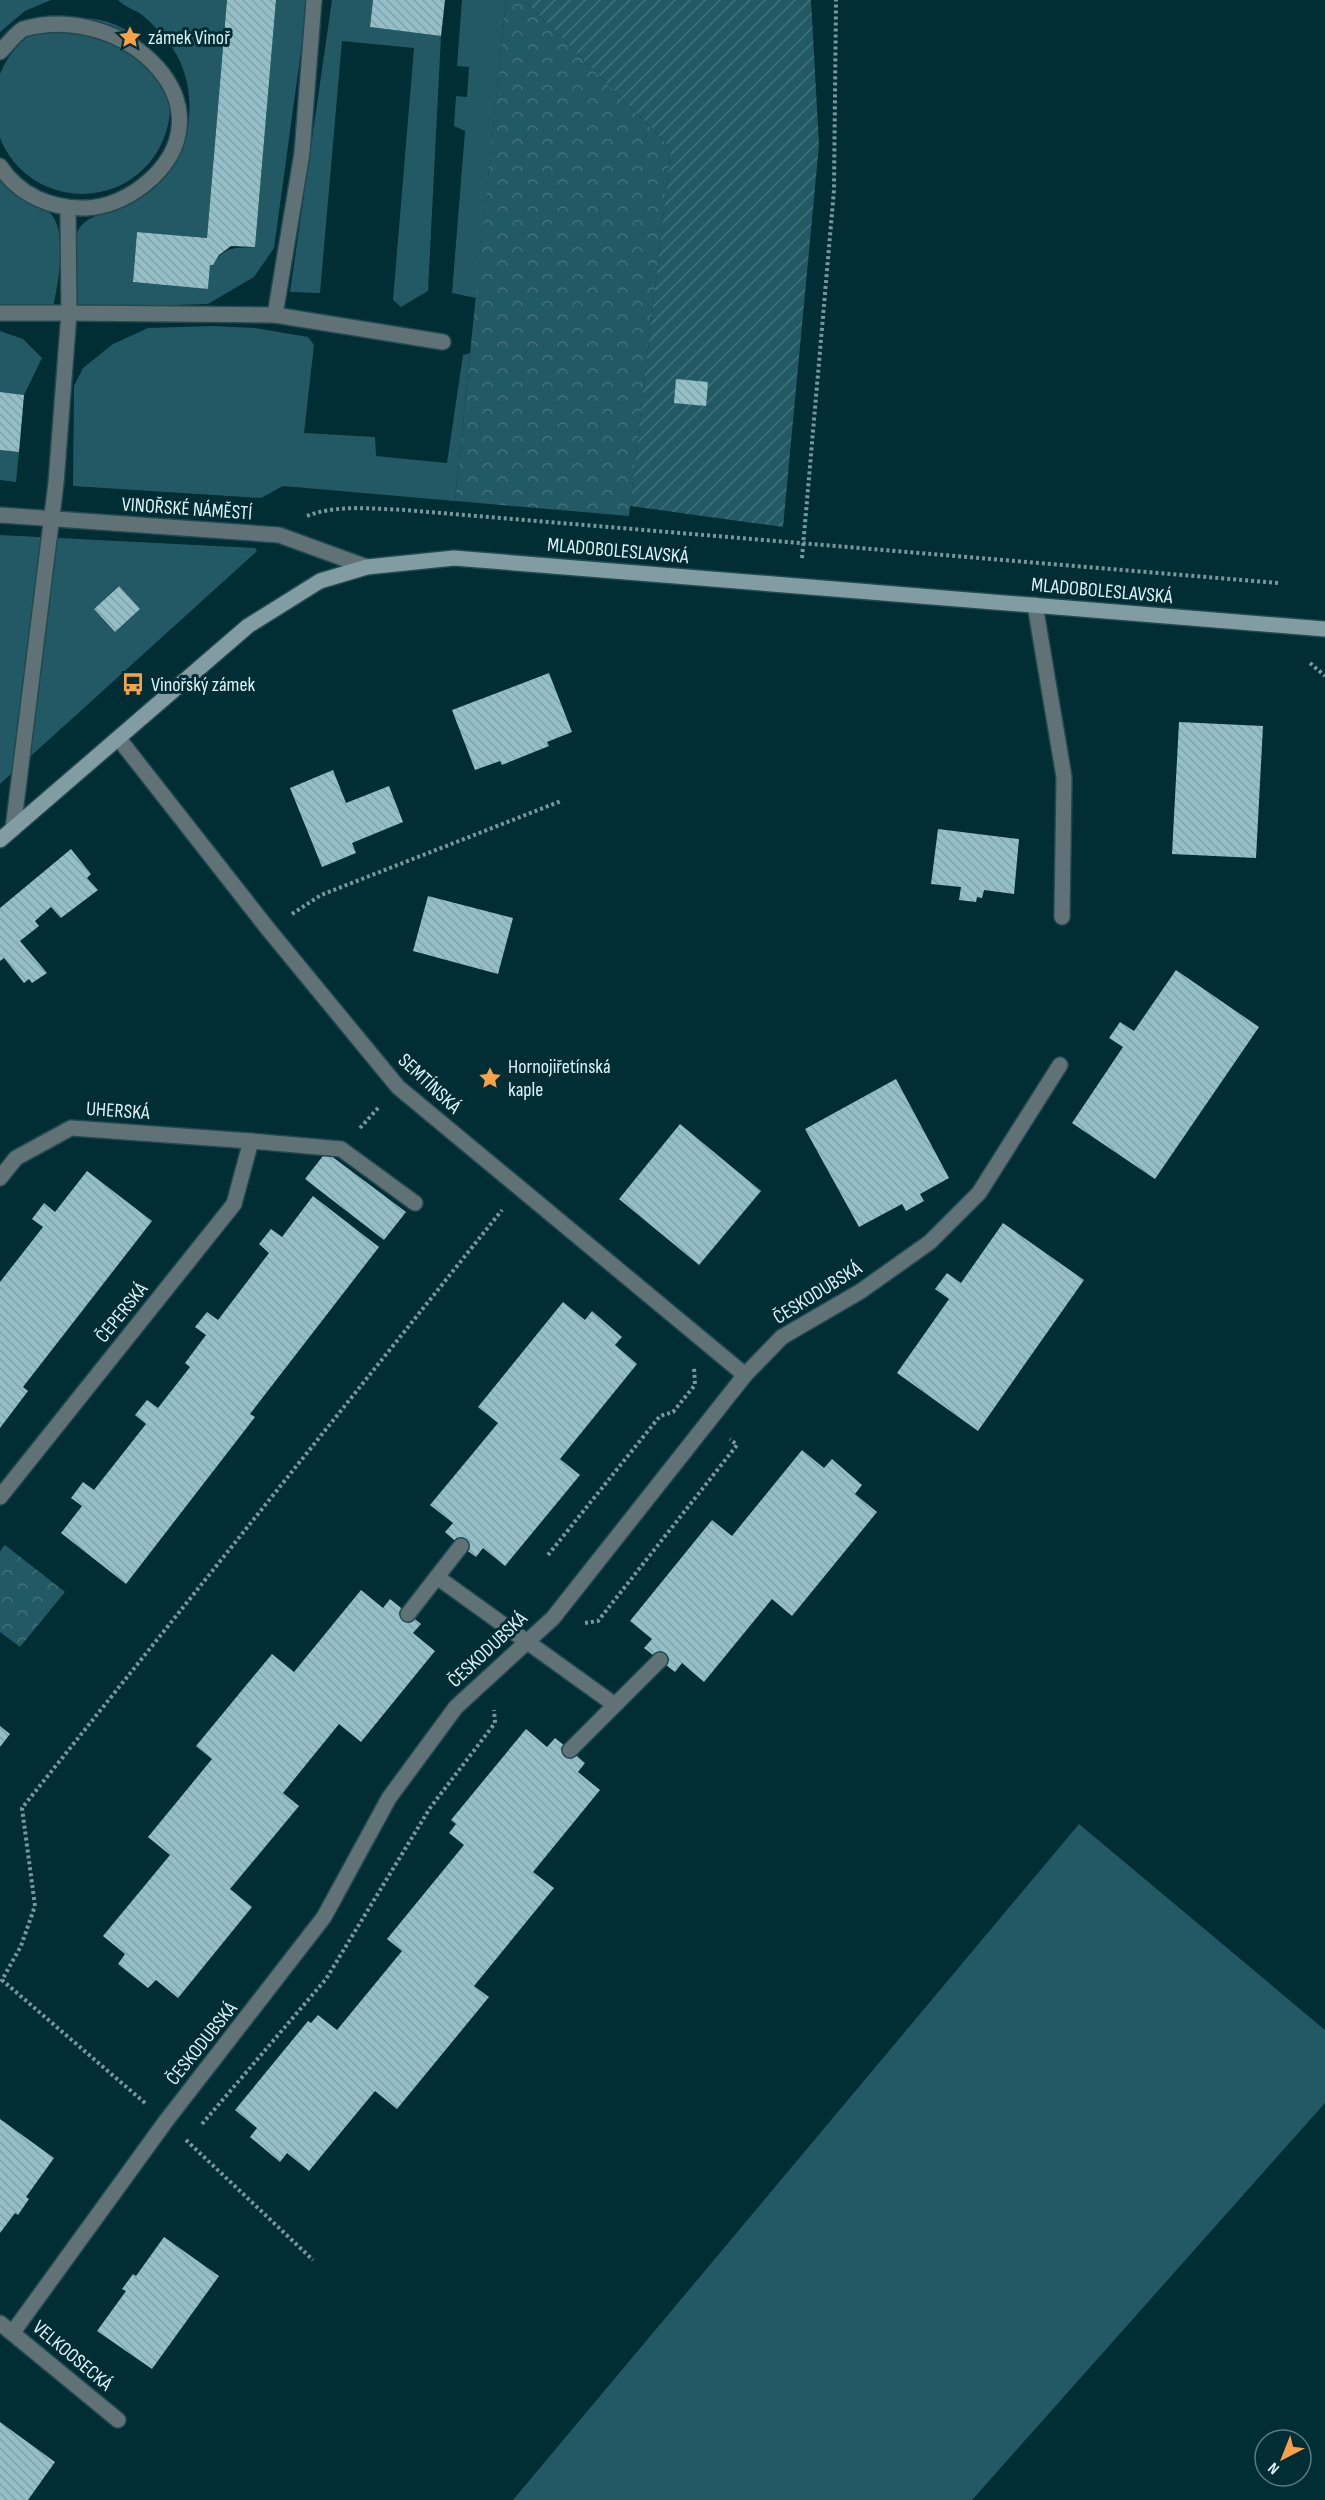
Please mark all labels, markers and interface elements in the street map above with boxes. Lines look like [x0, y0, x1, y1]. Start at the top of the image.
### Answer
place icon: zámek Vinoř [117, 24, 143, 50]
place label: zámek Vinoř [148, 26, 230, 50]
street label: VINOŘSKÉ NÁMĚSTÍ [121, 492, 253, 526]
street label: MLADOBOLESLAVSKÁ [546, 533, 690, 569]
street label: MLADOBOLESLAVSKÁ [1030, 573, 1174, 609]
bus stop icon: Vinořský zámek [120, 671, 146, 697]
place label: Vinořský zámek [151, 673, 255, 697]
street label: SEMTÍNSKÁ [393, 1049, 466, 1119]
place label: Hornojiřetínská kaple [508, 1055, 611, 1102]
place icon: Hornojiřetínská kaple [477, 1065, 503, 1091]
street label: UHERSKÁ [85, 1097, 151, 1125]
street label: ČESKODUBSKÁ [769, 1256, 867, 1330]
street label: ČEPERSKÁ [90, 1278, 153, 1347]
street label: ČESKODUBSKÁ [443, 1607, 533, 1693]
street label: ČESKODUBSKÁ [161, 1997, 243, 2090]
street label: VELKOOSECKÁ [28, 2315, 118, 2396]
north arrow [1253, 2428, 1313, 2488]
text: N [1264, 2458, 1283, 2478]

